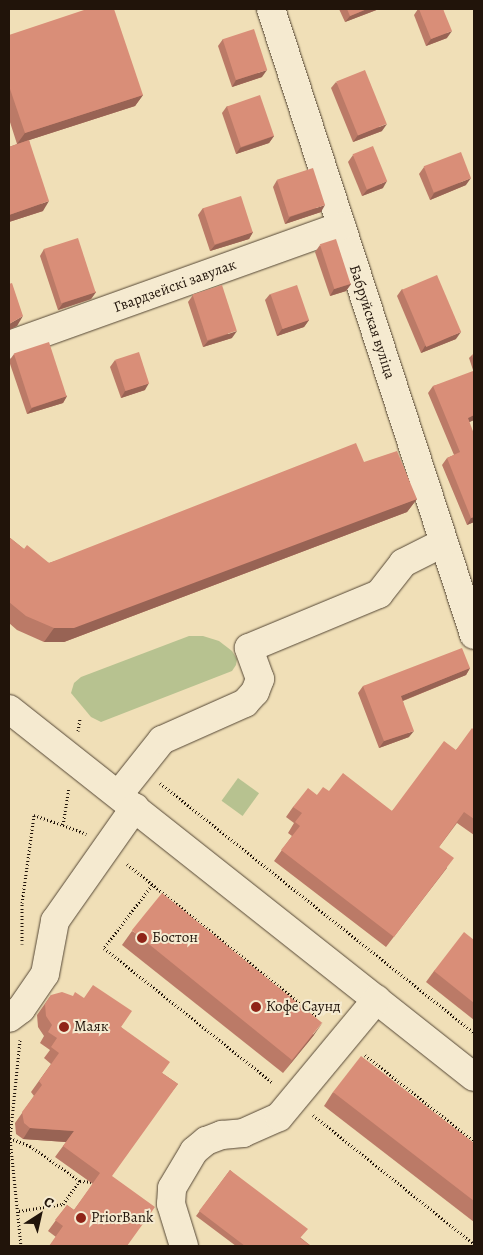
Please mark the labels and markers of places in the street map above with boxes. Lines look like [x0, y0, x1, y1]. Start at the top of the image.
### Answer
place label: Бостон [152, 929, 198, 947]
marker: Бостон [136, 932, 148, 944]
place label: Кофе Саунд [266, 998, 341, 1016]
marker: Кофе Саунд [250, 1001, 262, 1013]
place label: Маяк [74, 1018, 108, 1036]
marker: Маяк [58, 1021, 70, 1033]
place label: PriorBank [91, 1209, 153, 1227]
marker: PriorBank [75, 1212, 87, 1224]

